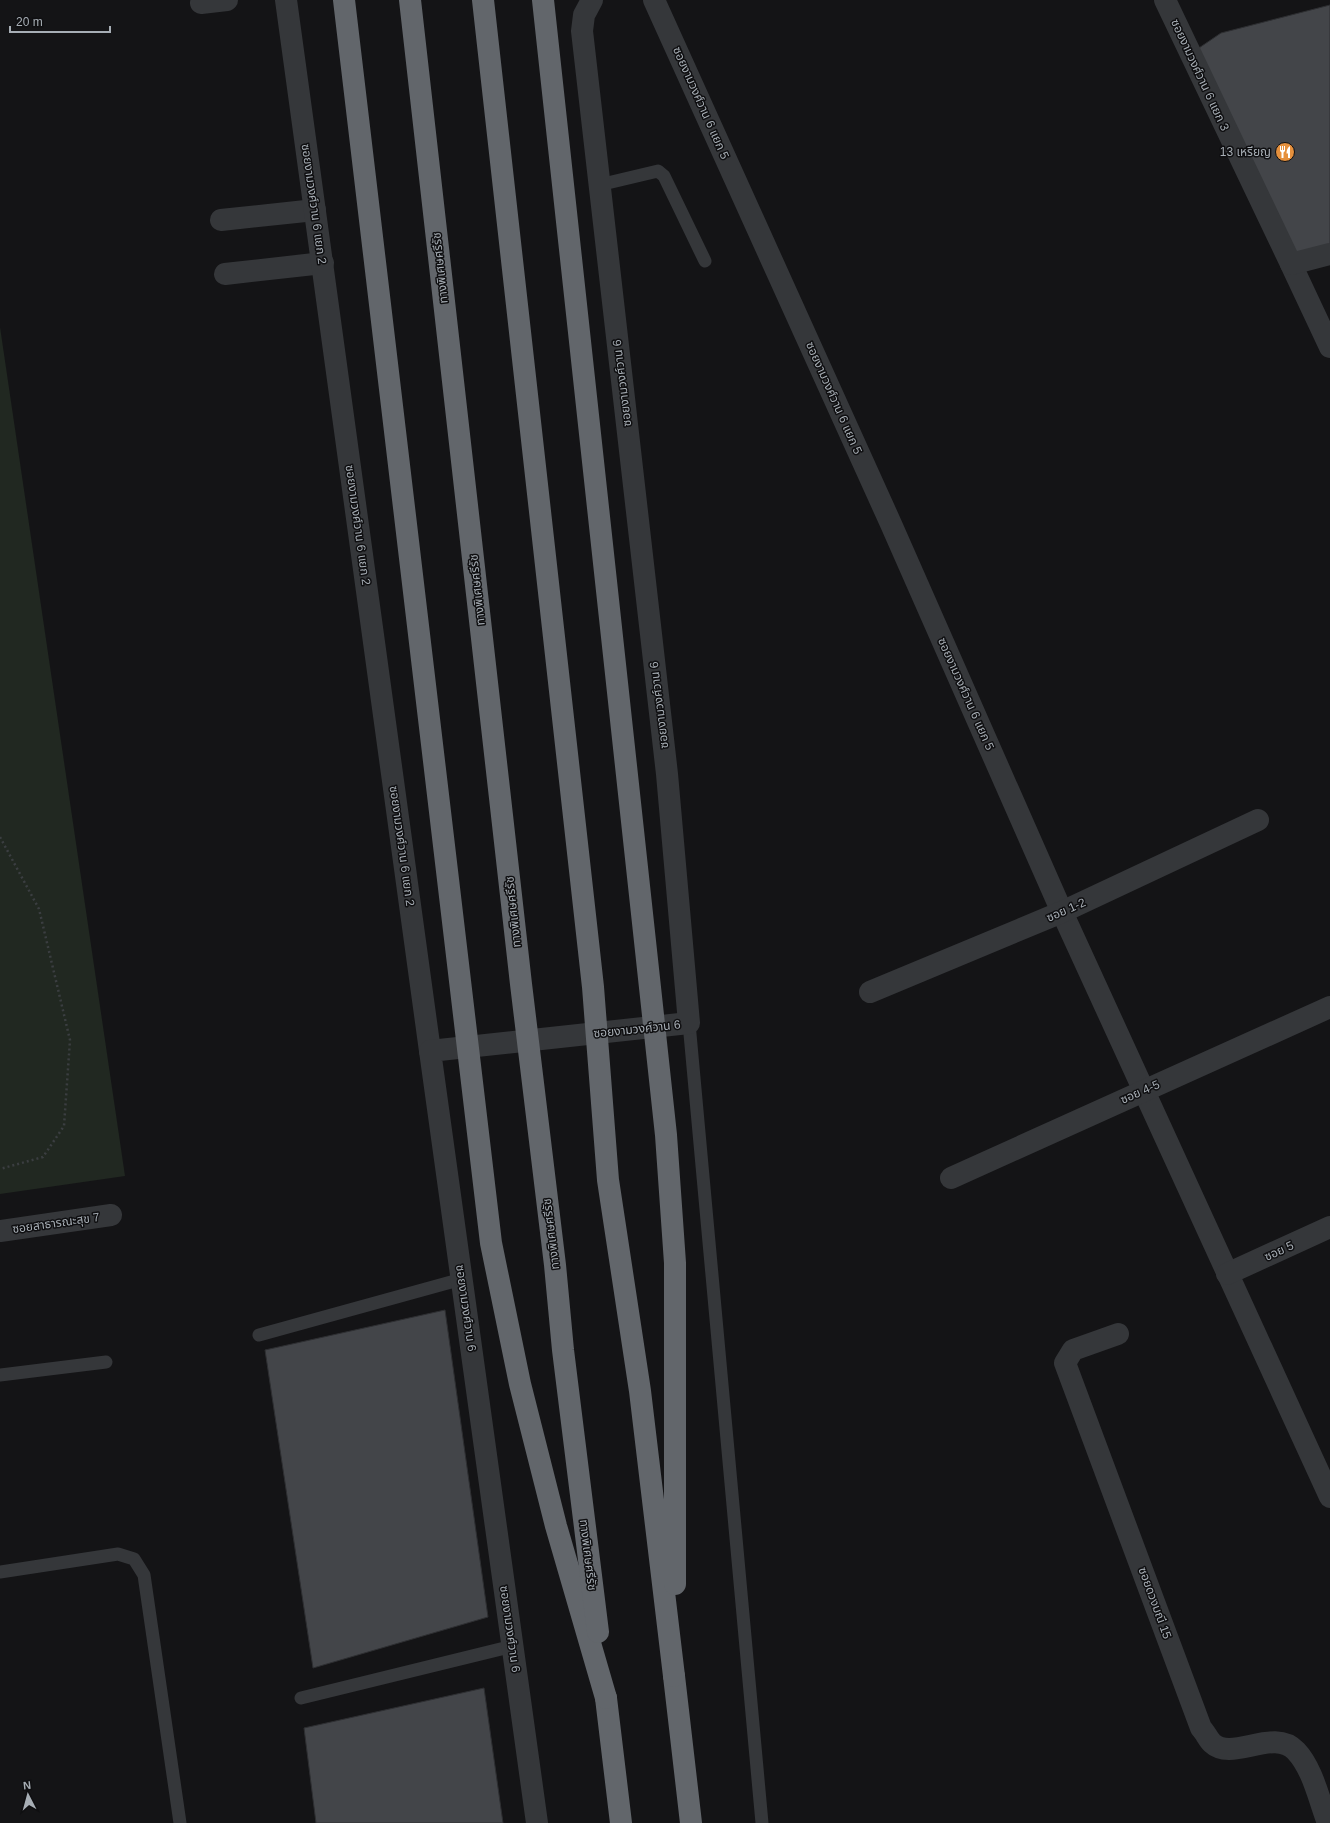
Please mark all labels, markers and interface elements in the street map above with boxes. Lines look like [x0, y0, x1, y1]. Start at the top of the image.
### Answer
scale bar [10, 8, 110, 34]
text: 20 m [16, 15, 43, 29]
street label: ซอยงามวงศ์วาน 6 แยก 3 [1168, 17, 1232, 133]
street label: ซอยงามวงศ์วาน 6 แยก 5 [670, 45, 732, 162]
restaurant icon: 13 เหรียญ [1274, 141, 1296, 163]
street label: ซอยงามวงศ์วาน 6 แยก 2 [299, 143, 329, 265]
place label: 13 เหรียญ [1220, 145, 1271, 159]
street label: ทางพิเศษศรีรัช [429, 232, 451, 304]
street label: ซอยงามวงศ์วาน 6 [610, 338, 634, 427]
street label: ซอยงามวงศ์วาน 6 แยก 5 [803, 340, 865, 457]
street label: ซอยงามวงศ์วาน 6 แยก 2 [343, 464, 373, 586]
street label: ทางพิเศษศรีรัช [466, 554, 488, 626]
street label: ซอยงามวงศ์วาน 6 แยก 5 [935, 636, 997, 753]
street label: ซอยงามวงศ์วาน 6 [647, 660, 671, 749]
street label: ซอยงามวงศ์วาน 6 แยก 2 [387, 785, 417, 907]
street label: ทางพิเศษศรีรัช [502, 876, 524, 948]
street label: ซอย 1-2 [1044, 895, 1088, 925]
street label: ซอยงามวงศ์วาน 6 [593, 1017, 682, 1041]
street label: ซอย 4-5 [1118, 1077, 1162, 1107]
street label: ทางพิเศษศรีรัช [540, 1198, 562, 1270]
street label: ซอยสาธารณะสุข 7 [11, 1210, 101, 1236]
street label: ซอย 5 [1262, 1238, 1296, 1264]
street label: ซอยงามวงศ์วาน 6 [453, 1264, 479, 1353]
street label: ทางพิเศษศรีรัช [577, 1519, 599, 1591]
street label: ซอยดวงมณี 15 [1136, 1565, 1175, 1641]
street label: ซอยงามวงศ์วาน 6 [497, 1585, 523, 1674]
north arrow [8, 1775, 48, 1815]
text: N [22, 1779, 32, 1791]

